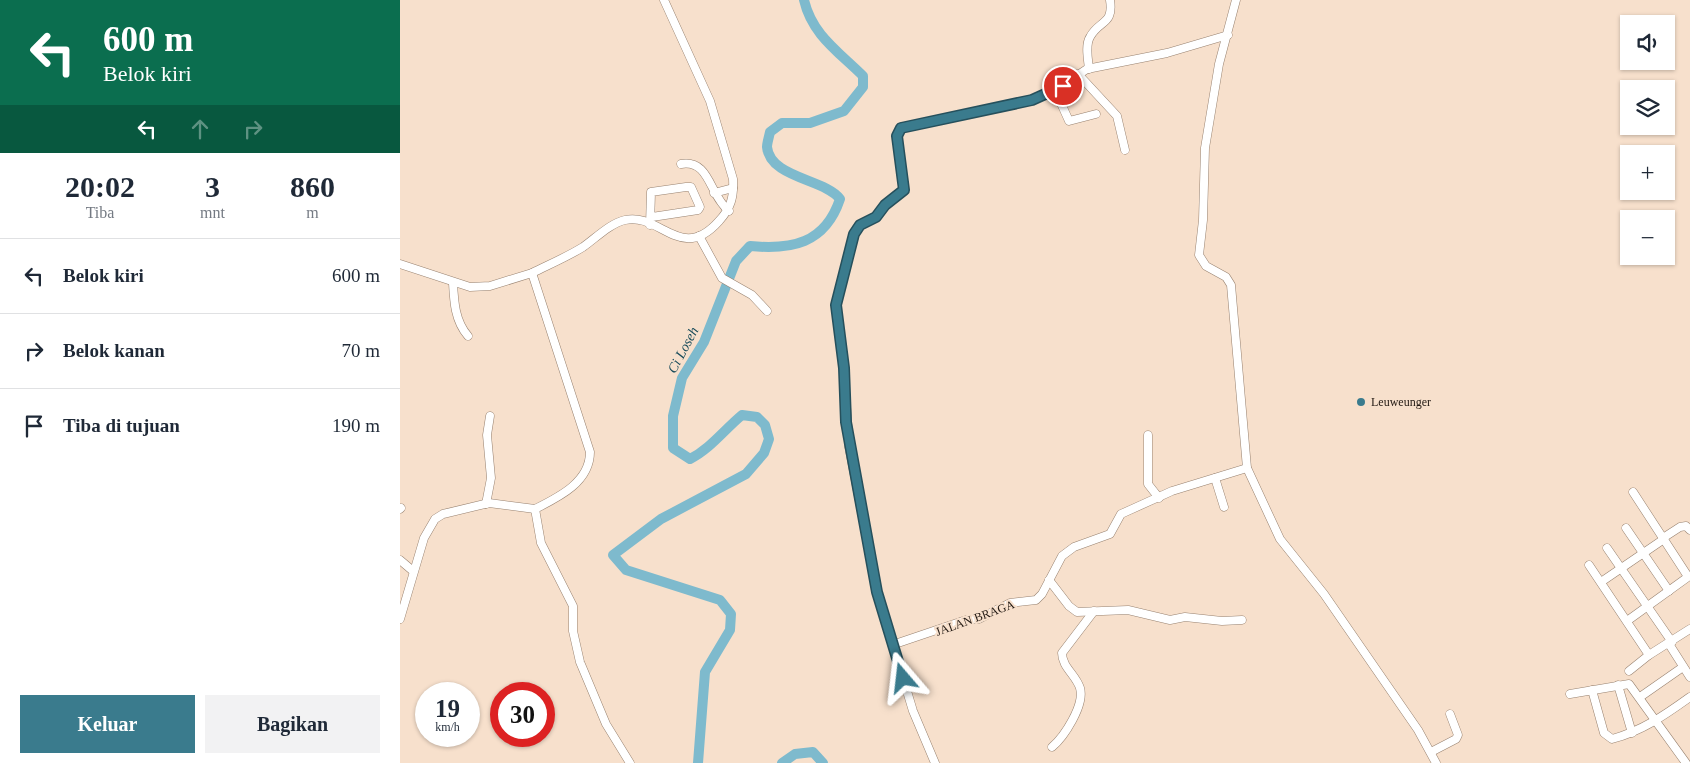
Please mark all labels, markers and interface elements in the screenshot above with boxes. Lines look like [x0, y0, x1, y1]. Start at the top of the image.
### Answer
map controls [1620, 15, 1675, 265]
button: sound [1620, 15, 1675, 70]
icon: left [20, 20, 85, 85]
text: 600 m [103, 20, 193, 59]
text: Belok kiri [103, 61, 192, 86]
pin [1042, 65, 1084, 107]
icon: arrive [1049, 72, 1077, 100]
button: layers [1620, 80, 1675, 135]
icon: left [133, 115, 161, 143]
icon: ahead [186, 115, 214, 143]
icon: right [239, 115, 267, 143]
button: + [1620, 145, 1675, 200]
text: 20:02 [65, 170, 135, 203]
text: 3 [205, 170, 220, 203]
text: 860 [290, 170, 335, 203]
text: Tiba [86, 204, 114, 221]
text: mnt [200, 204, 225, 221]
text: m [306, 204, 319, 221]
button: − [1620, 210, 1675, 265]
icon: left [20, 262, 48, 290]
text: Belok kiri [63, 265, 144, 286]
text: 600 m [332, 265, 380, 286]
water label: Ci Loseh [665, 324, 701, 376]
icon: right [20, 337, 48, 365]
text: Belok kanan [63, 340, 165, 361]
text: 70 m [341, 340, 380, 361]
place label: Leuweunger [1371, 395, 1431, 409]
marker: Leuweunger [1355, 396, 1367, 408]
icon: arrive [20, 412, 48, 440]
text: Tiba di tujuan [63, 415, 180, 436]
text: 190 m [332, 415, 380, 436]
street label: JALAN BRAGA [934, 597, 1017, 639]
position arrow [876, 651, 928, 703]
speed limit sign: 30 [490, 682, 555, 747]
button: Keluar [20, 695, 195, 753]
button: Bagikan [205, 695, 380, 753]
text: 19 [435, 695, 460, 722]
text: km/h [435, 720, 460, 734]

